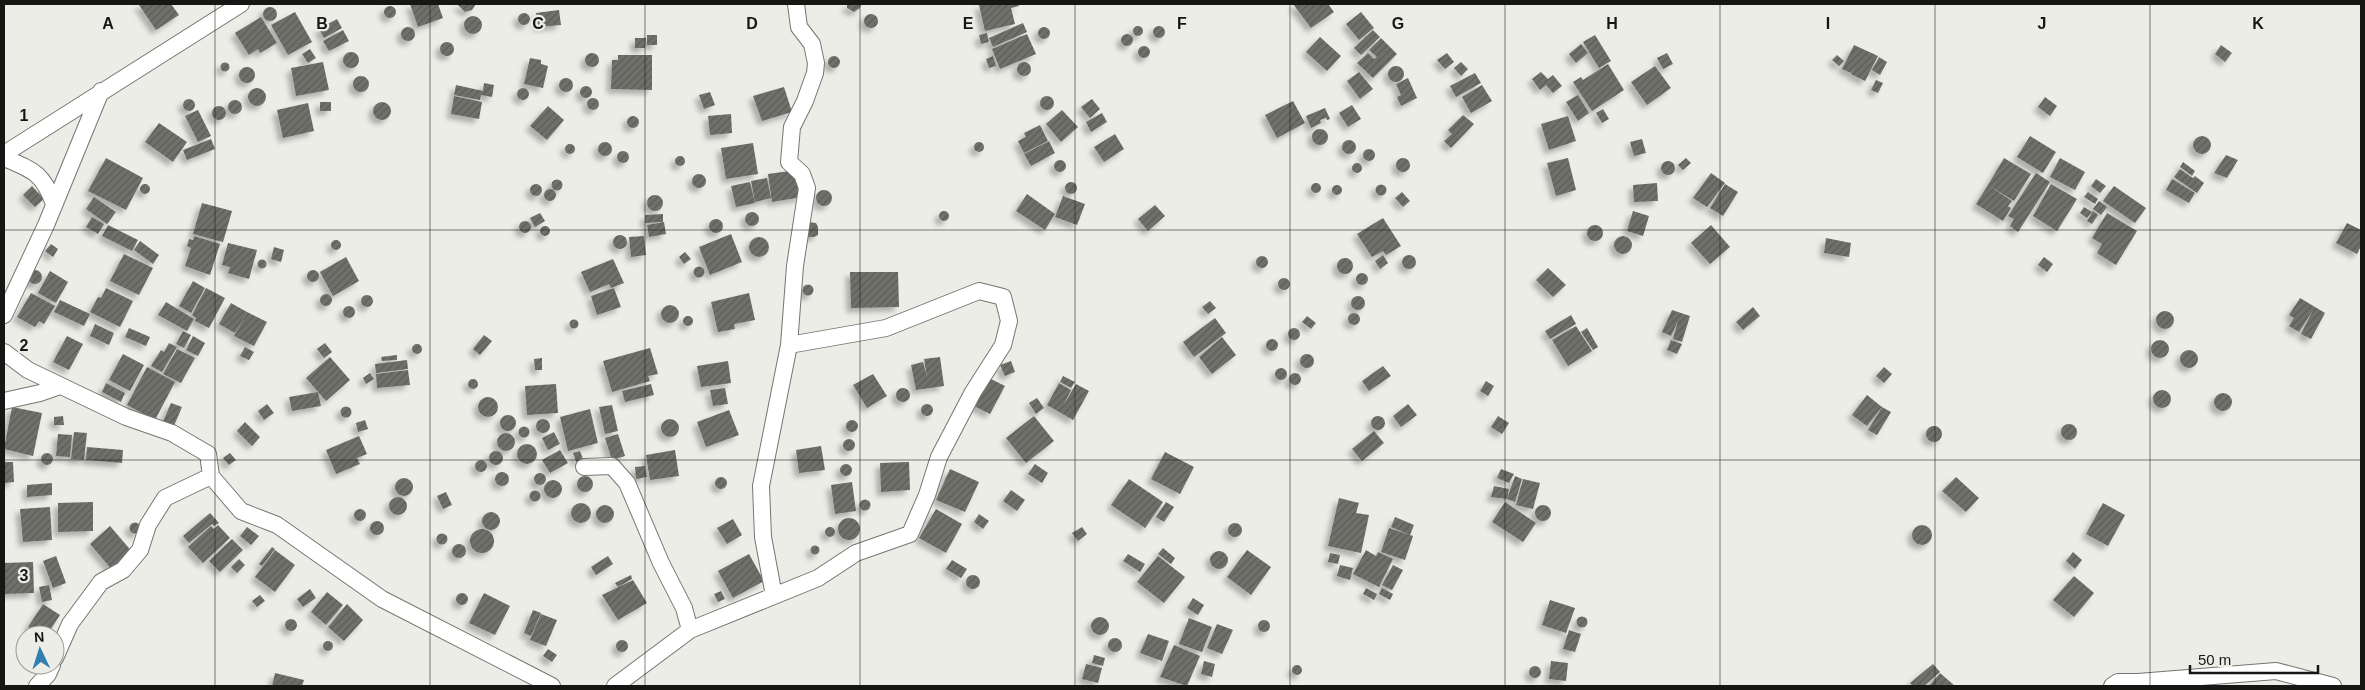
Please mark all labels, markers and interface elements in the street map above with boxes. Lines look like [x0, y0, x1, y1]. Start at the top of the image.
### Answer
text: A [102, 15, 114, 32]
text: B [316, 15, 328, 32]
text: C [532, 15, 544, 32]
text: D [746, 15, 758, 32]
text: E [963, 15, 974, 32]
text: F [1177, 15, 1187, 32]
text: G [1392, 15, 1404, 32]
text: H [1606, 15, 1618, 32]
text: I [1826, 15, 1830, 32]
text: J [2038, 15, 2046, 32]
text: K [2252, 15, 2264, 32]
text: 1 [20, 107, 29, 124]
text: 2 [20, 337, 29, 354]
text: 3 [20, 567, 29, 584]
north arrow [15, 625, 65, 675]
text: N [33, 629, 45, 645]
scale bar [2190, 642, 2318, 674]
text: 50 m [2198, 651, 2231, 668]

